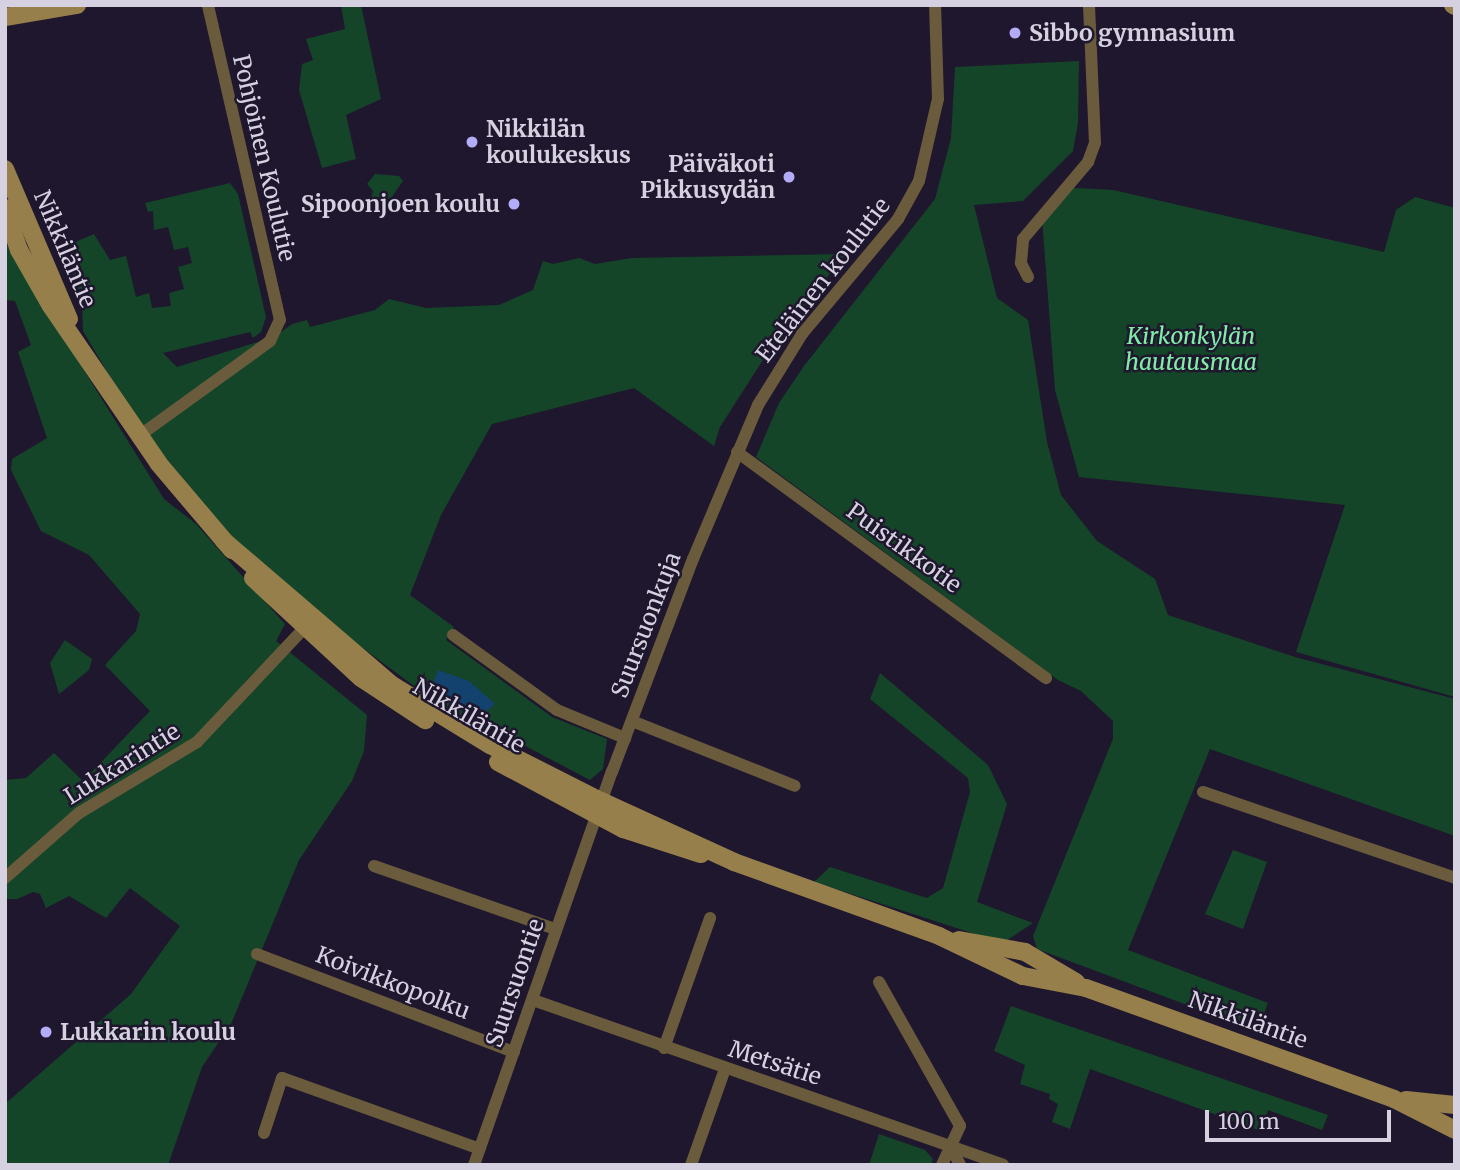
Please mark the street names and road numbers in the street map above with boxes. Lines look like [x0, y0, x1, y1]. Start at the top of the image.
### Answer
street label: Pohjoinen Koulutie [227, 52, 301, 264]
street label: Nikkiläntie [28, 186, 102, 312]
street label: Eteläinen koulutie [750, 192, 896, 368]
street label: Puistikkotie [841, 497, 967, 599]
street label: Suursuonkuja [606, 548, 686, 702]
street label: Nikkiläntie [408, 673, 530, 759]
street label: Lukkarintie [59, 718, 185, 810]
street label: Suursuontie [480, 915, 550, 1051]
street label: Koivikkopolku [312, 941, 474, 1025]
street label: Nikkiläntie [1185, 986, 1311, 1054]
street label: Metsätie [725, 1035, 825, 1091]

